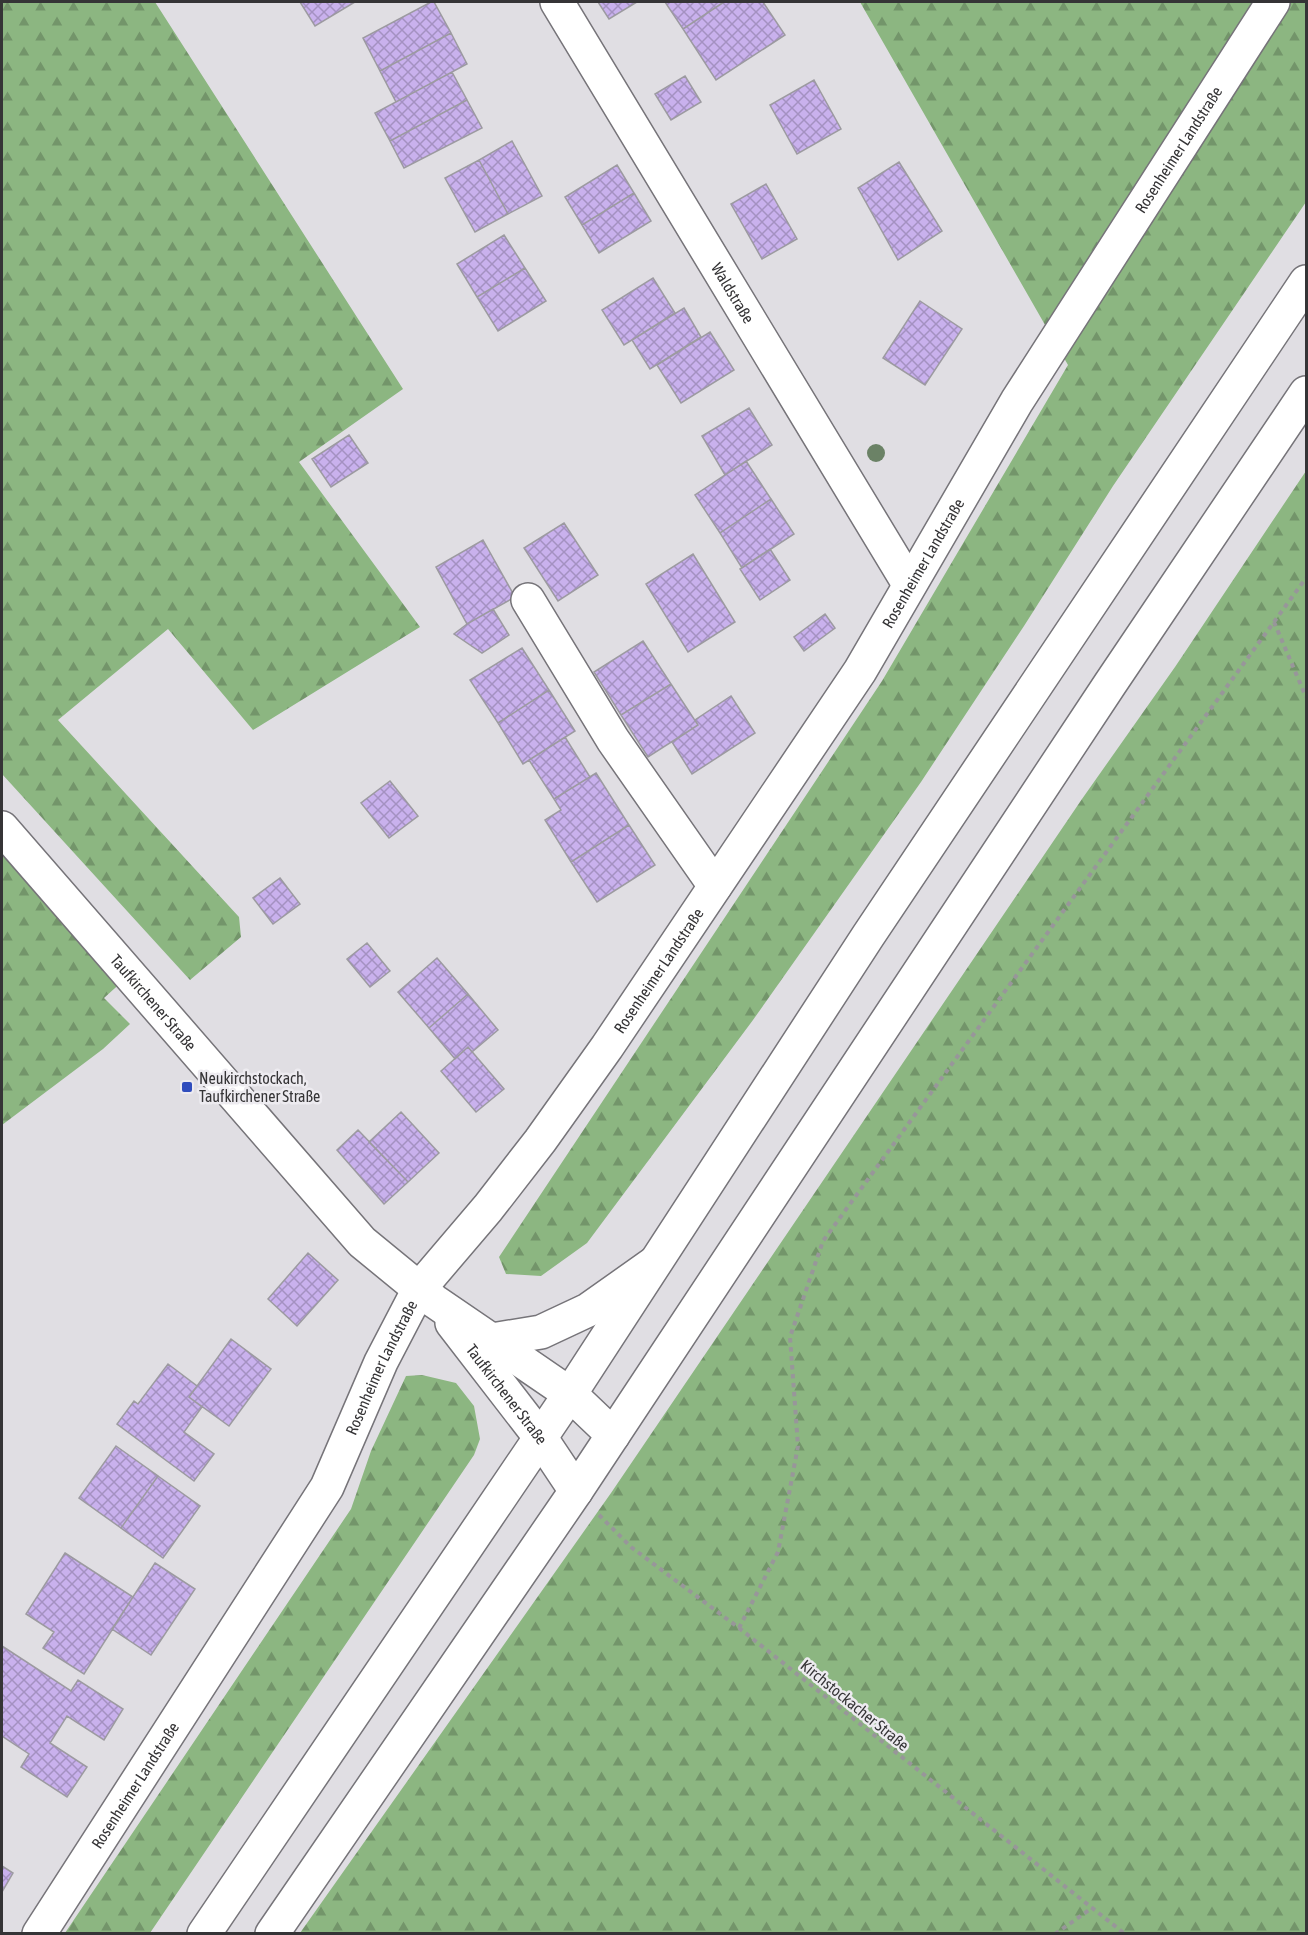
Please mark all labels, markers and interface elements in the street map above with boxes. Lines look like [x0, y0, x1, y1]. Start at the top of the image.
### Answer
street label: Rosenheimer Landstraße [1131, 83, 1225, 216]
street label: Waldstraße [708, 260, 758, 326]
street label: Rosenheimer Landstraße [878, 495, 967, 631]
street label: Rosenheimer Landstraße [610, 905, 707, 1036]
street label: Taufkirchener Straße [107, 951, 200, 1054]
place label: Neukirchstockach, Taufkirchener Straße [199, 1069, 320, 1105]
marker: Neukirchstockach, Taufkirchener Straße [180, 1080, 194, 1094]
street label: Rosenheimer Landstraße [342, 1297, 421, 1437]
street label: Taufkirchener Straße [463, 1341, 551, 1448]
street label: Kirchstockacher Straße [797, 1656, 913, 1754]
street label: Rosenheimer Landstraße [88, 1719, 182, 1852]

